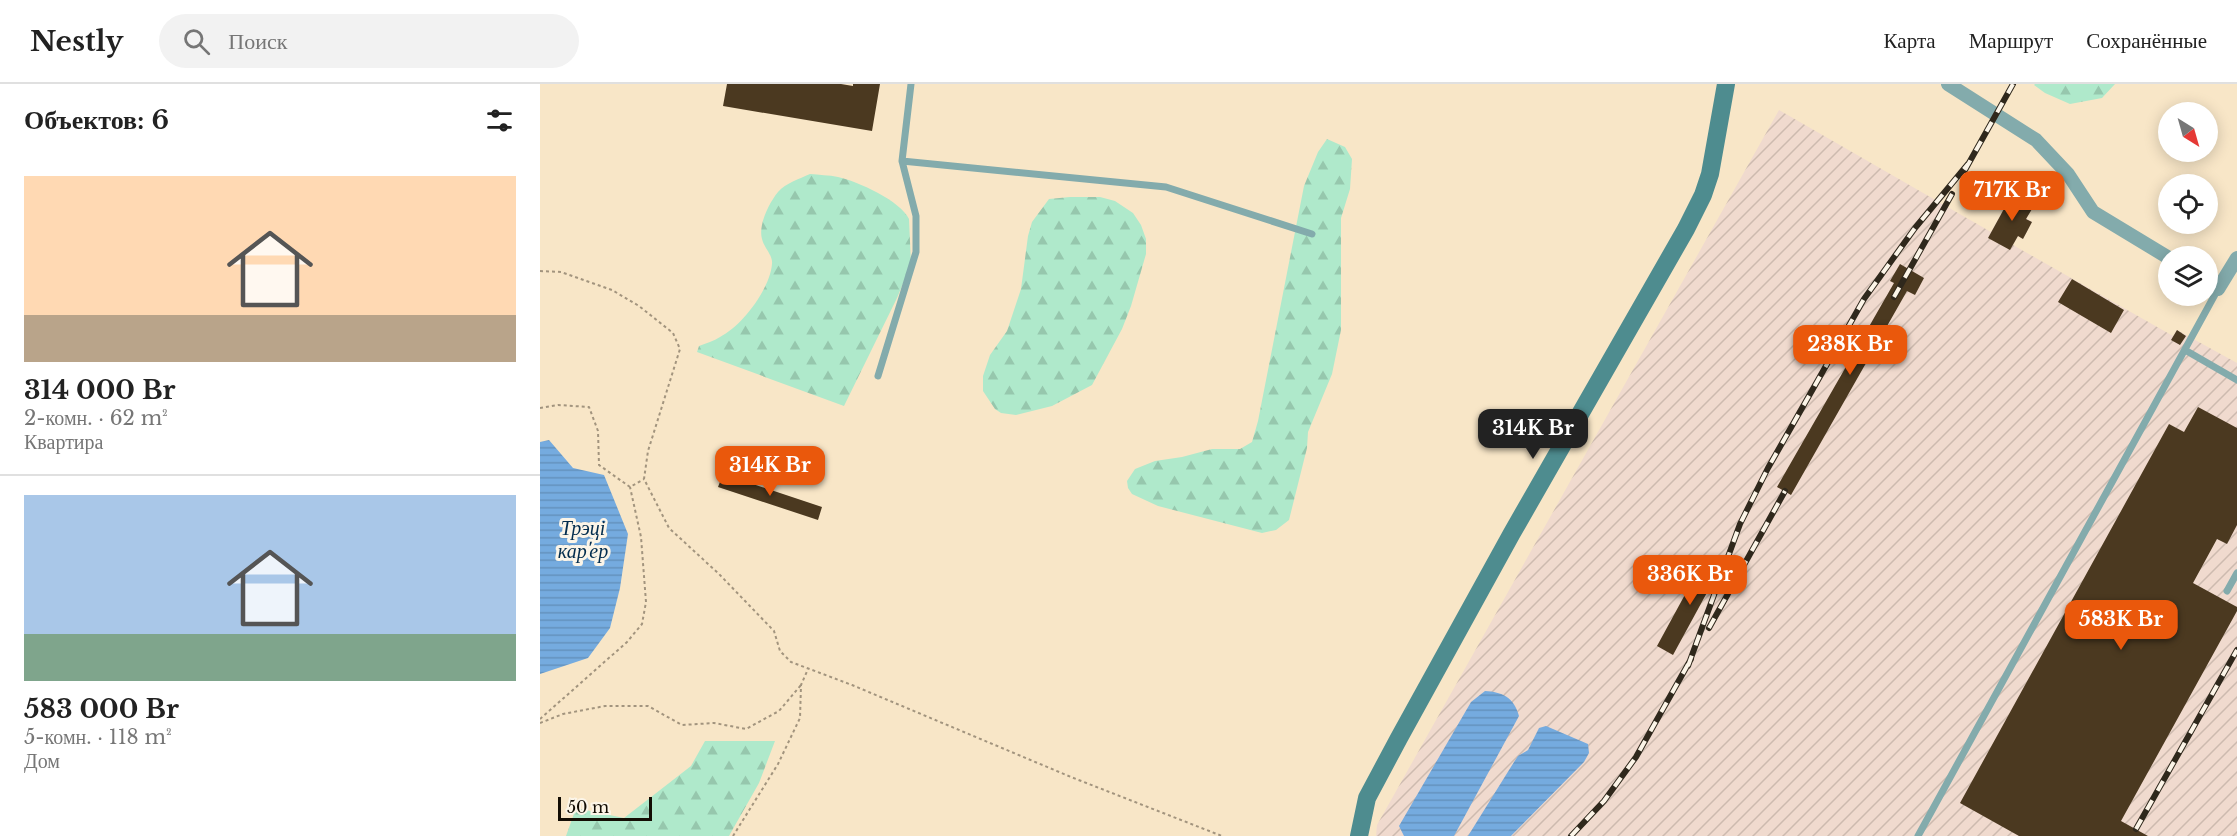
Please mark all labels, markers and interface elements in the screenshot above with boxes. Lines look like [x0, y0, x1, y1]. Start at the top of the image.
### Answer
search box [159, 14, 579, 68]
text: Nestly [30, 24, 123, 59]
icon: search [180, 25, 213, 58]
text: Поиск [228, 28, 287, 55]
text: Карта [1884, 28, 1936, 54]
text: Маршрут [1969, 28, 2053, 54]
text: Сохранённые [2086, 28, 2207, 54]
north arrow [2158, 102, 2218, 162]
map controls [2158, 102, 2218, 306]
text: Объектов: 6 [24, 104, 169, 136]
icon: filters [483, 104, 516, 137]
pin: 717K Br [1957, 171, 2067, 222]
button: locate [2158, 174, 2218, 234]
text: 717K Br [1973, 178, 2051, 202]
icon: home [216, 215, 324, 323]
button: layers [2158, 246, 2218, 306]
pin: 238K Br [1795, 325, 1905, 376]
text: 238K Br [1807, 332, 1893, 356]
text: 314 000 Br [24, 374, 176, 406]
text: 2-комн. · 62 m² [24, 406, 168, 430]
pin: 314K Br [1478, 409, 1588, 460]
text: 314K Br [1492, 416, 1574, 440]
text: Квартира [24, 430, 103, 454]
pin: 314K Br [715, 446, 825, 497]
text: 314K Br [729, 453, 811, 477]
water label: Трэці карʼер [558, 516, 608, 563]
icon: home [216, 534, 324, 642]
pin: 336K Br [1635, 555, 1745, 606]
text: 336K Br [1647, 562, 1733, 586]
pin: 583K Br [2066, 600, 2176, 651]
text: 583K Br [2079, 607, 2163, 631]
text: 583 000 Br [24, 693, 179, 725]
text: 5-комн. · 118 m² [24, 725, 172, 749]
text: Дом [24, 749, 60, 773]
scale bar [558, 794, 652, 822]
text: 50 m [567, 797, 609, 817]

